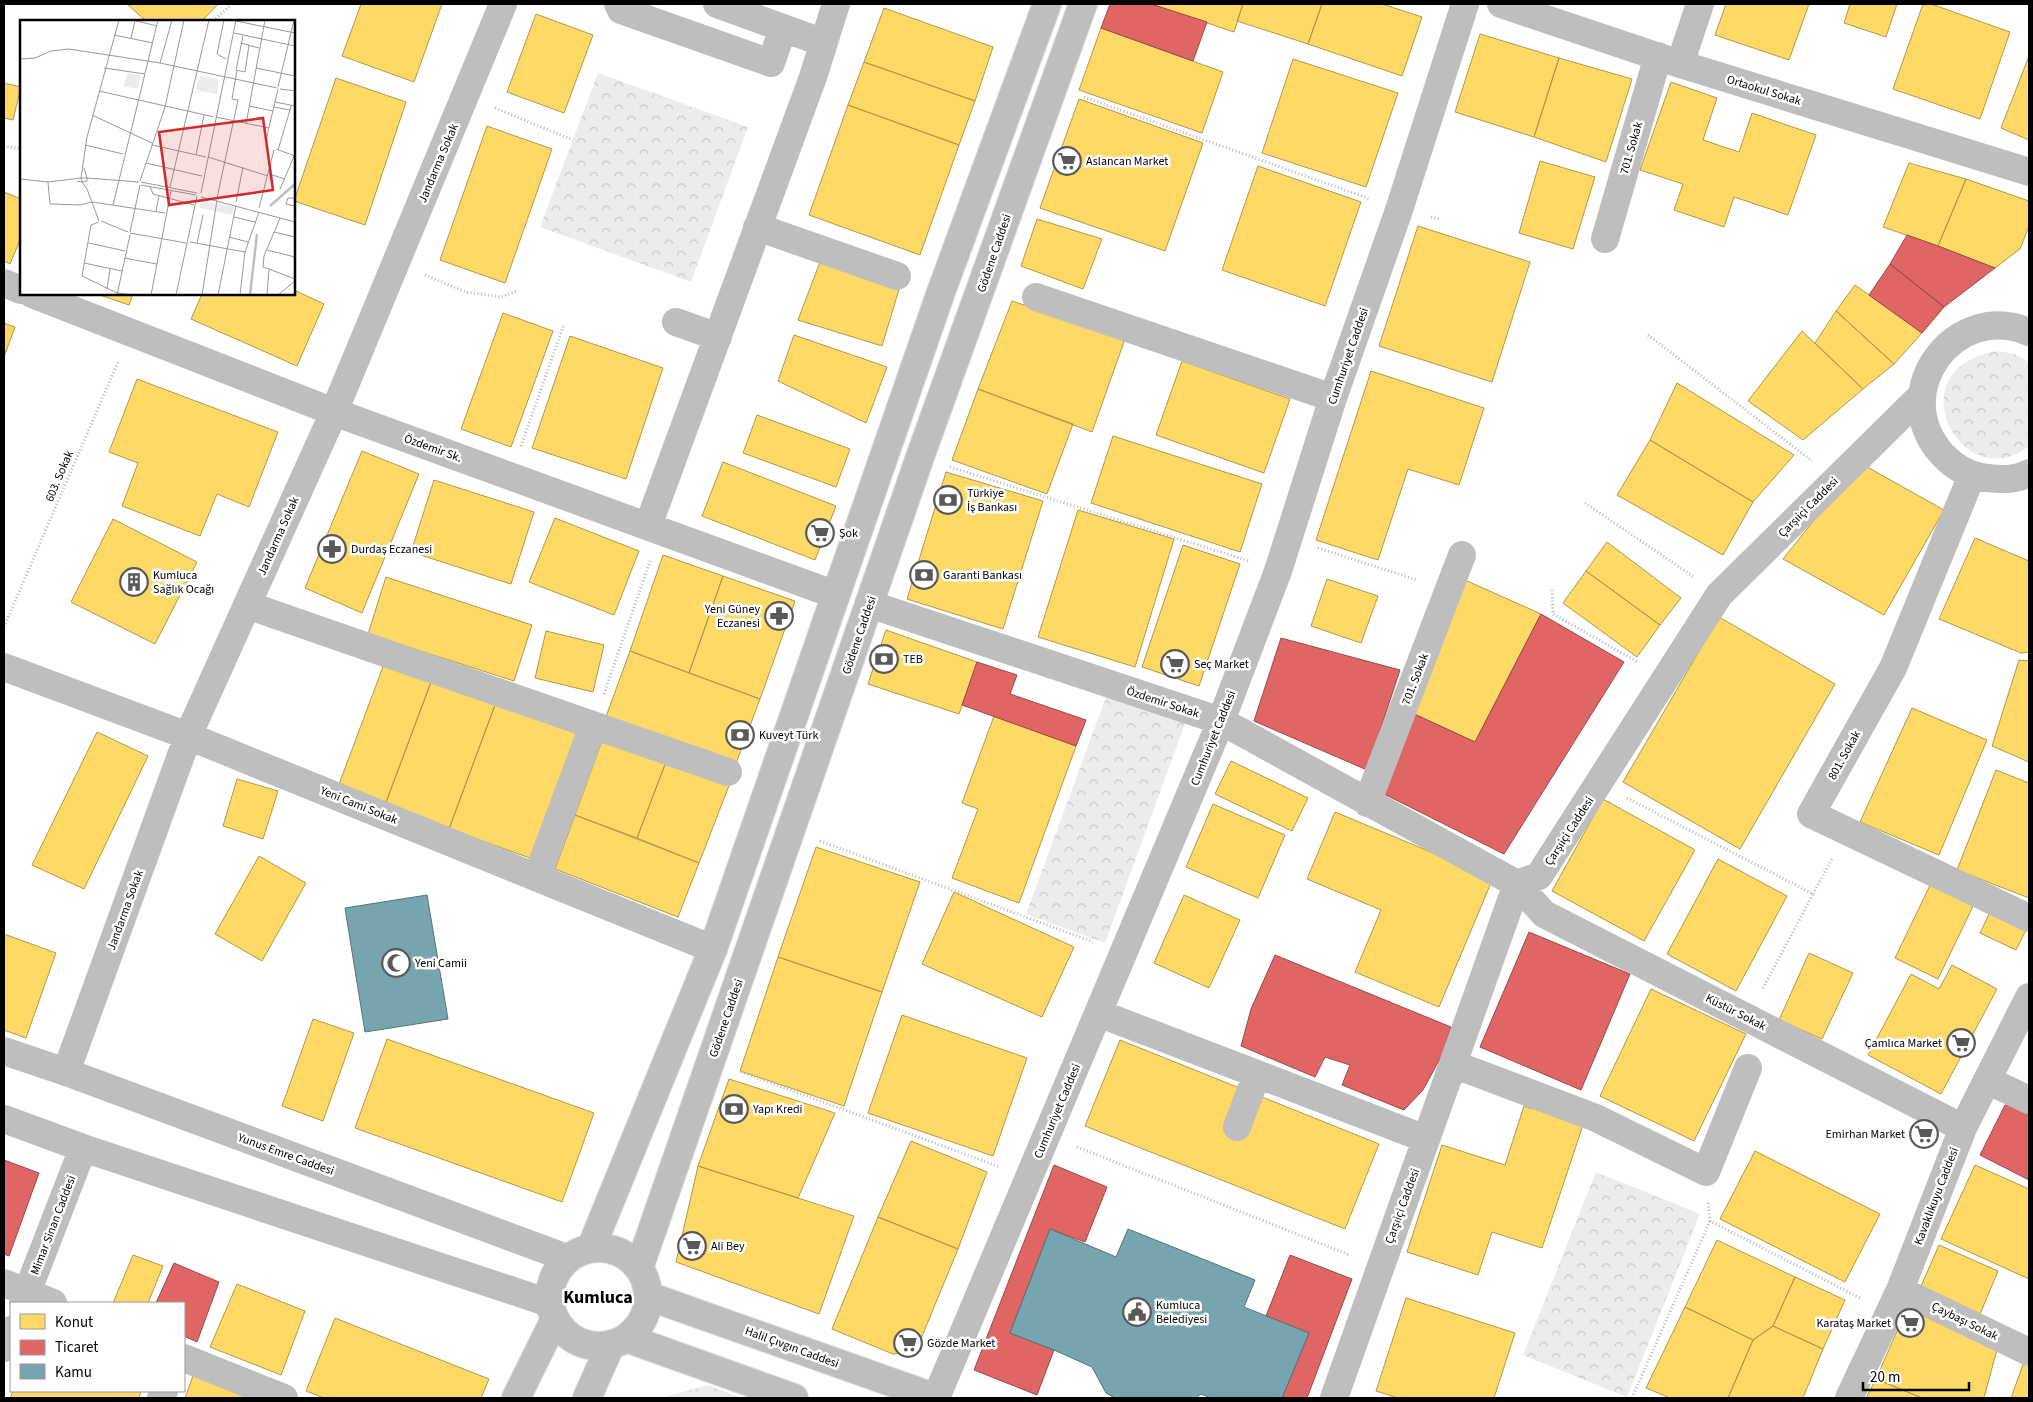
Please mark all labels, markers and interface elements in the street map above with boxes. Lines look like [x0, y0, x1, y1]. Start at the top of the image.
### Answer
inset map [20, 20, 295, 295]
street label: Ortaokul Sokak [1725, 71, 1803, 110]
street label: 701. Sokak [1616, 120, 1647, 176]
street label: Jandarma Sokak [414, 121, 463, 205]
supermarket icon: Aslancan Market [1052, 146, 1082, 176]
place label: Aslancan Market [1086, 153, 1168, 170]
street label: Gödene Caddesi [973, 212, 1016, 295]
street label: Cumhuriyet Caddesi [1324, 305, 1373, 407]
street label: Özdemir Sk. [402, 430, 464, 467]
street label: 603. Sokak [41, 448, 78, 504]
street label: Çarşıiçi Caddesi [1774, 473, 1842, 541]
bank icon: Türkiye İş Bankası [933, 485, 963, 515]
place label: Türkiye İş Bankası [967, 485, 1017, 516]
street label: Jandarma Sokak [254, 494, 303, 578]
supermarket icon: Şok [805, 518, 835, 548]
place label: Şok [839, 525, 858, 542]
pharmacy icon: Durdaş Eczanesi [317, 534, 347, 564]
place label: Durdaş Eczanesi [351, 541, 432, 558]
bank icon: Garanti Bankası [909, 560, 939, 590]
building icon: Kumluca Sağlık Ocağı [119, 567, 149, 597]
place label: Kumluca Sağlık Ocağı [153, 567, 214, 598]
place label: Garanti Bankası [943, 567, 1022, 584]
street label: Gödene Caddesi [838, 594, 881, 677]
place label: Yeni Güney Eczanesi [704, 601, 760, 632]
pharmacy icon: Yeni Güney Eczanesi [764, 601, 794, 631]
bank icon: TEB [869, 644, 899, 674]
supermarket icon: Seç Market [1160, 649, 1190, 679]
place label: TEB [903, 651, 923, 668]
street label: 701. Sokak [1398, 651, 1433, 707]
place label: Seç Market [1194, 656, 1249, 673]
street label: Özdemir Sokak [1124, 683, 1201, 722]
street label: Cumhuriyet Caddesi [1187, 688, 1240, 788]
bank icon: Kuveyt Türk [725, 720, 755, 750]
place label: Kuveyt Türk [759, 727, 819, 744]
street label: 801. Sokak [1824, 727, 1865, 783]
street label: Yeni Cami Sokak [317, 782, 400, 829]
street label: Çarşıiçi Caddesi [1541, 794, 1598, 869]
street label: Jandarma Sokak [103, 868, 148, 953]
mosque icon: Yeni Camii [381, 948, 411, 978]
place label: Yeni Camii [414, 955, 467, 972]
street label: Gödene Caddesi [705, 977, 748, 1060]
street label: Küstür Sokak [1703, 990, 1769, 1035]
supermarket icon: Çamlıca Market [1946, 1028, 1976, 1058]
place label: Çamlıca Market [1865, 1035, 1942, 1052]
street label: Cumhuriyet Caddesi [1030, 1061, 1085, 1161]
bank icon: Yapı Kredi [719, 1094, 749, 1124]
place label: Yapı Kredi [752, 1101, 803, 1118]
supermarket icon: Emirhan Market [1909, 1119, 1939, 1149]
place label: Emirhan Market [1826, 1126, 1905, 1143]
street label: Yunus Emre Caddesi [234, 1129, 336, 1180]
street label: Kavaklıkuyu Caddesi [1910, 1145, 1963, 1247]
street label: Çarşıiçi Caddesi [1381, 1166, 1424, 1246]
street label: Mimar Sinan Caddesi [27, 1173, 80, 1277]
supermarket icon: Ali Bey [677, 1231, 707, 1261]
place label: Ali Bey [711, 1238, 745, 1255]
district label: Kumluca [563, 1285, 633, 1310]
public building icon: Kumluca Belediyesi [1122, 1297, 1152, 1327]
place label: Kumluca Belediyesi [1156, 1297, 1207, 1328]
street label: Çaybaşı Sokak [1929, 1298, 2001, 1345]
legend [10, 1302, 185, 1392]
supermarket icon: Karataş Market [1895, 1308, 1925, 1338]
text: Konut [55, 1312, 93, 1333]
place label: Karataş Market [1816, 1315, 1891, 1332]
street label: Halil Çıvgın Caddesi [742, 1323, 841, 1372]
supermarket icon: Gözde Market [893, 1328, 923, 1358]
place label: Gözde Market [927, 1335, 995, 1352]
text: Ticaret [55, 1337, 98, 1358]
scale bar [1863, 1360, 1969, 1392]
text: Kamu [55, 1362, 92, 1383]
text: 20 m [1870, 1367, 1900, 1388]

